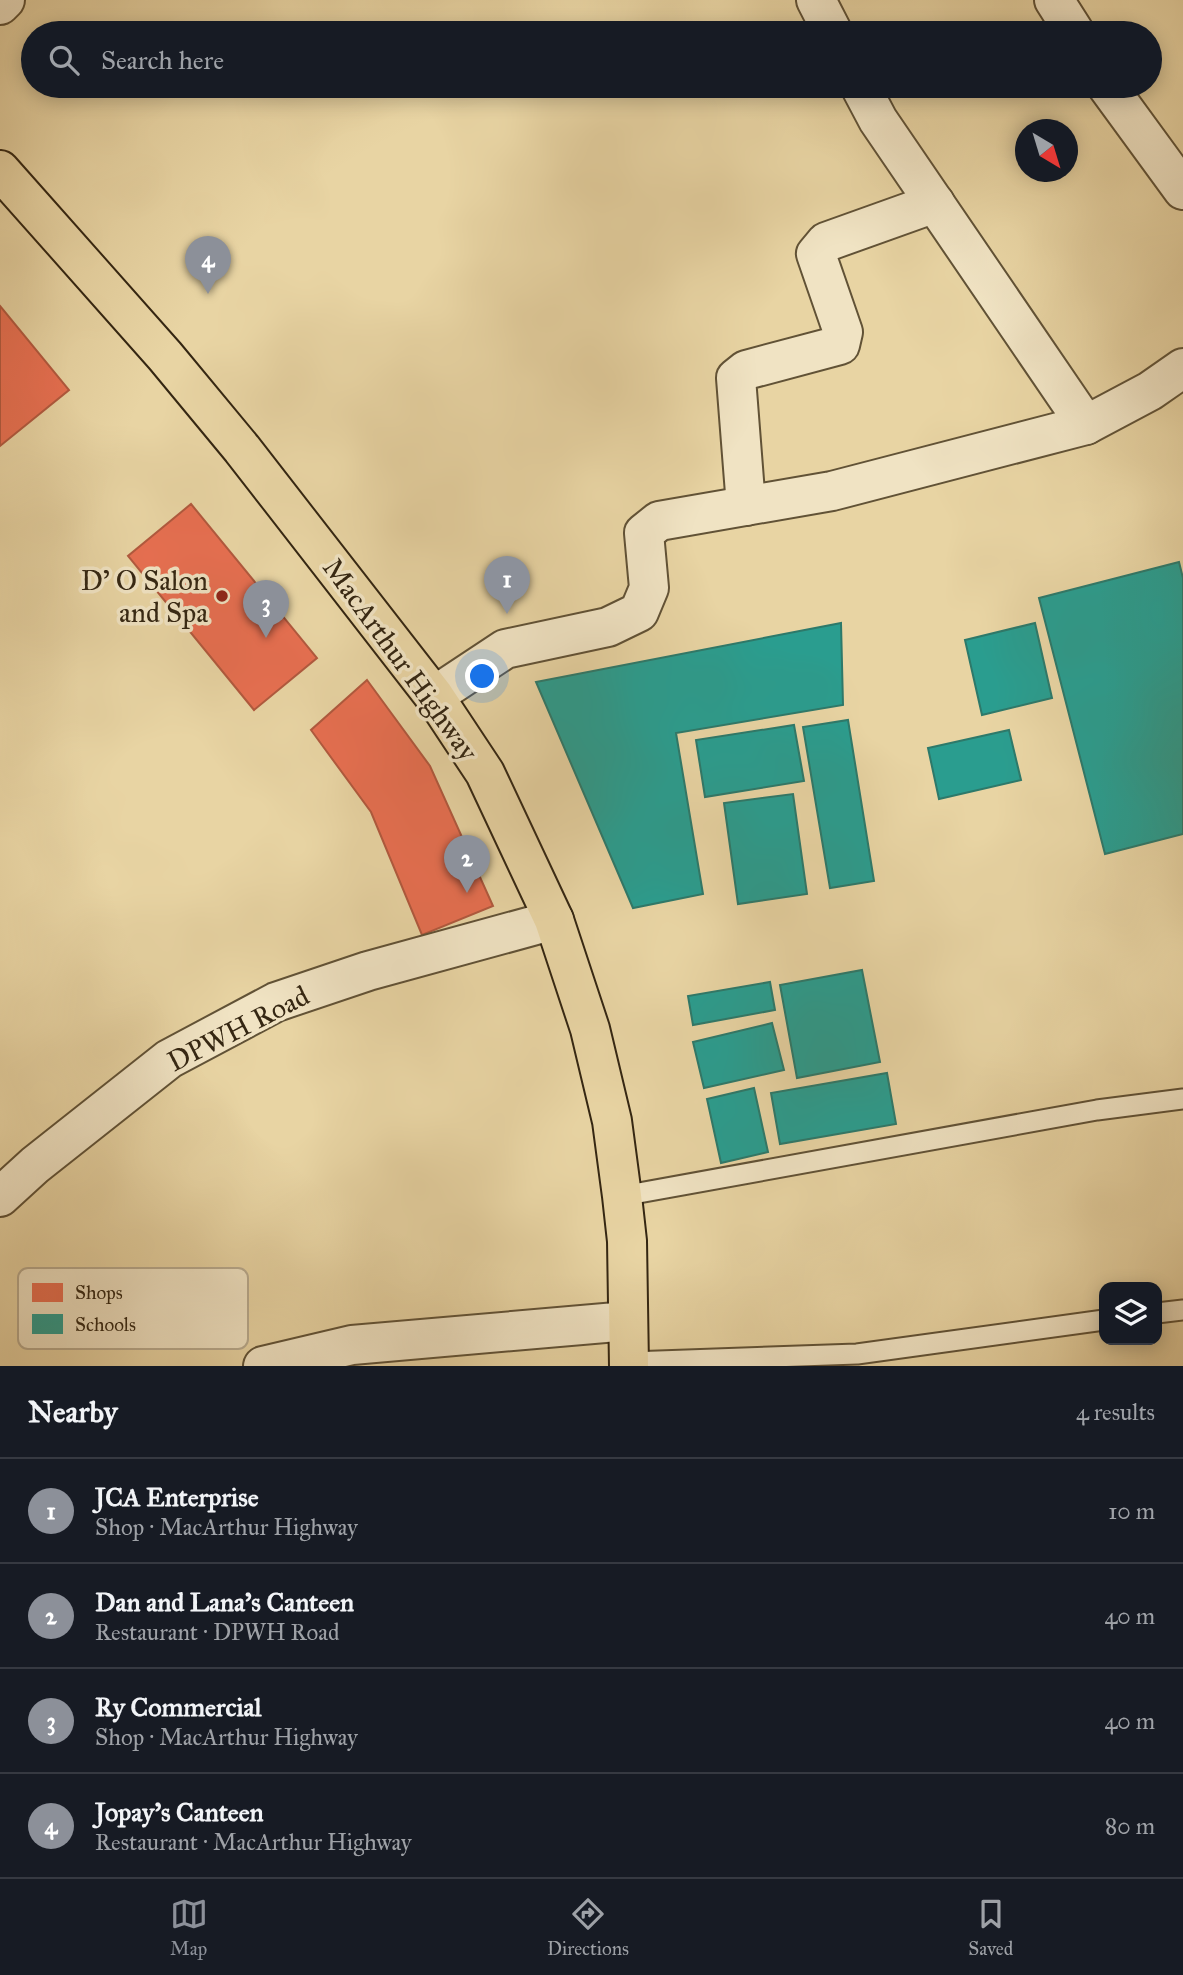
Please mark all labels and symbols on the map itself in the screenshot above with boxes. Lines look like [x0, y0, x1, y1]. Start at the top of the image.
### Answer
north arrow [1015, 119, 1078, 182]
pin: 4 [185, 236, 231, 294]
street label: MacArthur Highway [315, 551, 486, 768]
pin: 1 [484, 556, 530, 614]
place label: D' O Salon and Spa [81, 563, 208, 630]
pin: 3 [243, 580, 289, 638]
marker: D' O Salon and Spa [214, 588, 230, 604]
your location [465, 659, 499, 693]
pin: 2 [444, 835, 490, 893]
street label: DPWH Road [162, 978, 315, 1079]
legend [18, 1268, 248, 1349]
text: Shops [75, 1281, 123, 1304]
text: Schools [75, 1313, 136, 1336]

